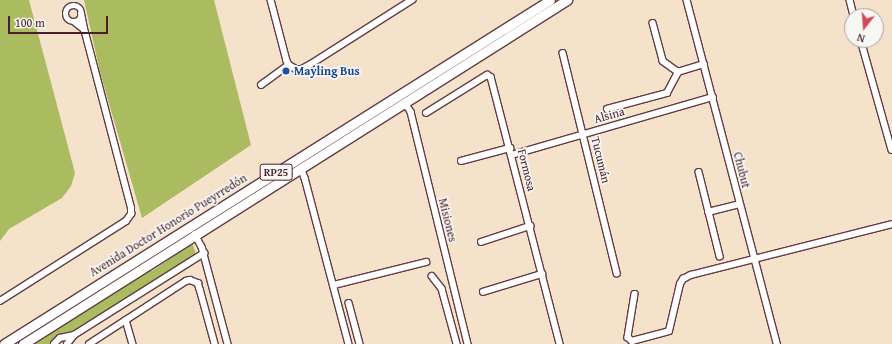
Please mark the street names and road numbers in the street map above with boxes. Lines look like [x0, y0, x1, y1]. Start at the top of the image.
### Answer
street label: Alsina [592, 104, 626, 126]
street label: Tucumán [588, 135, 614, 185]
street label: Formosa [515, 147, 539, 193]
street label: Chubut [731, 150, 753, 190]
road number: RP25 [259, 163, 293, 181]
street label: Avenida Doctor Honorio Pueyrredón [87, 170, 249, 280]
street label: Misiones [436, 197, 460, 243]

